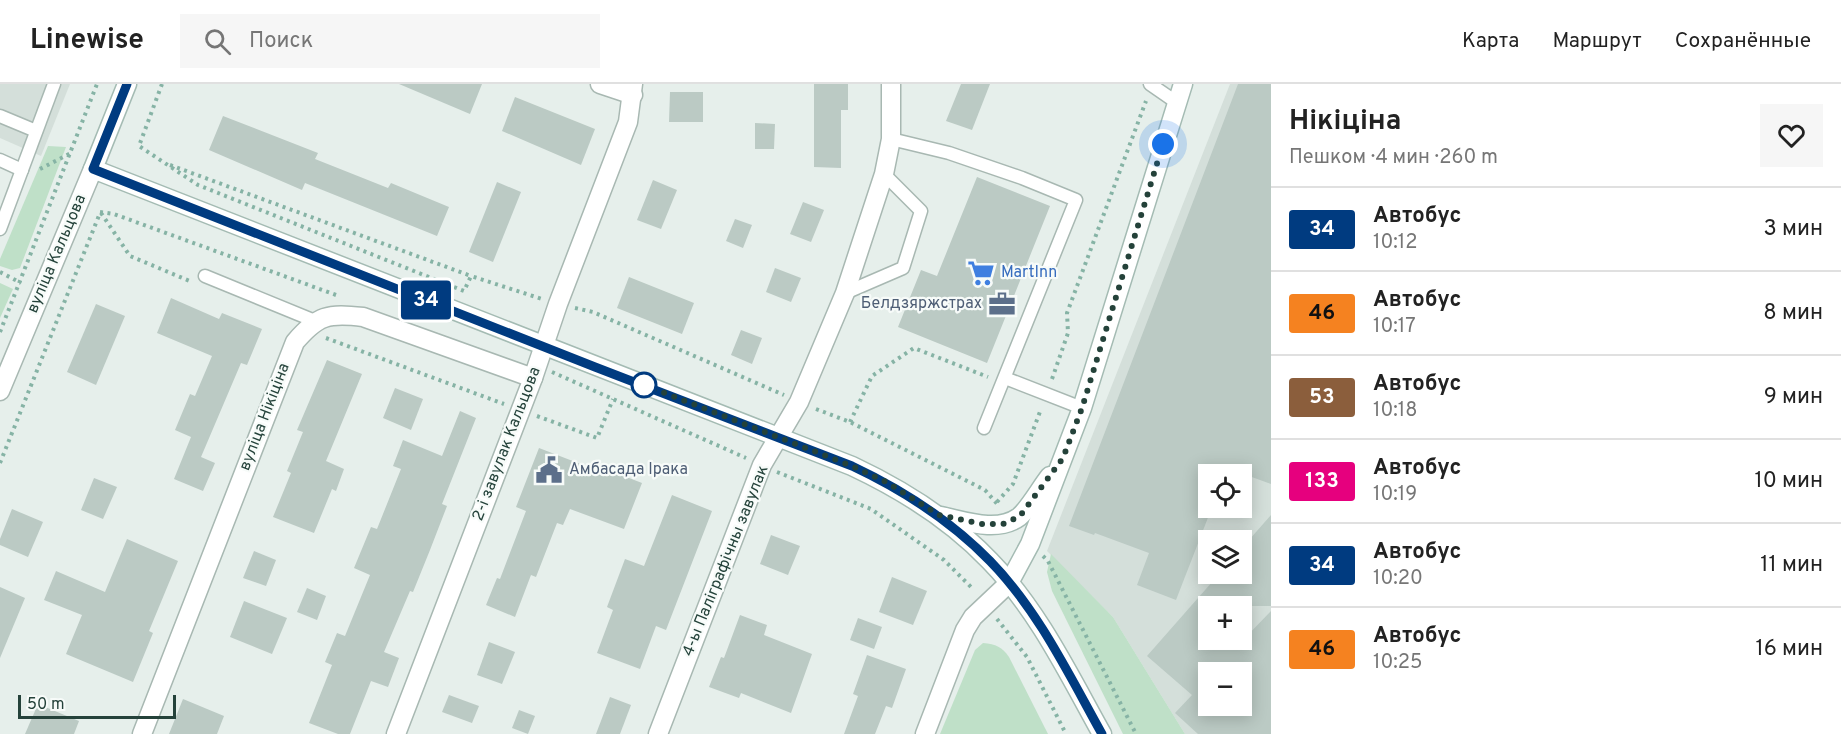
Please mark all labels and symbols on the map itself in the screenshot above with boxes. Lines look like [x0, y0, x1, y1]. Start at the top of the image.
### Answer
your location [1148, 129, 1178, 159]
street label: вуліца Кальцова [23, 192, 91, 316]
supermarket icon: MartInn [966, 258, 996, 288]
place label: MartInn [1001, 263, 1057, 283]
line badge: 34 [399, 280, 453, 320]
office icon: Белдзяржстрах [987, 289, 1017, 319]
place label: Белдзяржстрах [861, 294, 982, 314]
street label: вуліца Нікіціна [235, 360, 295, 474]
street label: 2-і завулак Кальцова [468, 364, 546, 524]
unlabelled marker [631, 372, 657, 398]
public building icon: Амбасада Ірака [534, 455, 564, 485]
place label: Амбасада Ірака [569, 460, 688, 480]
street label: 4-ы Паліграфічны завулак [678, 463, 774, 659]
scale bar [18, 692, 176, 720]

